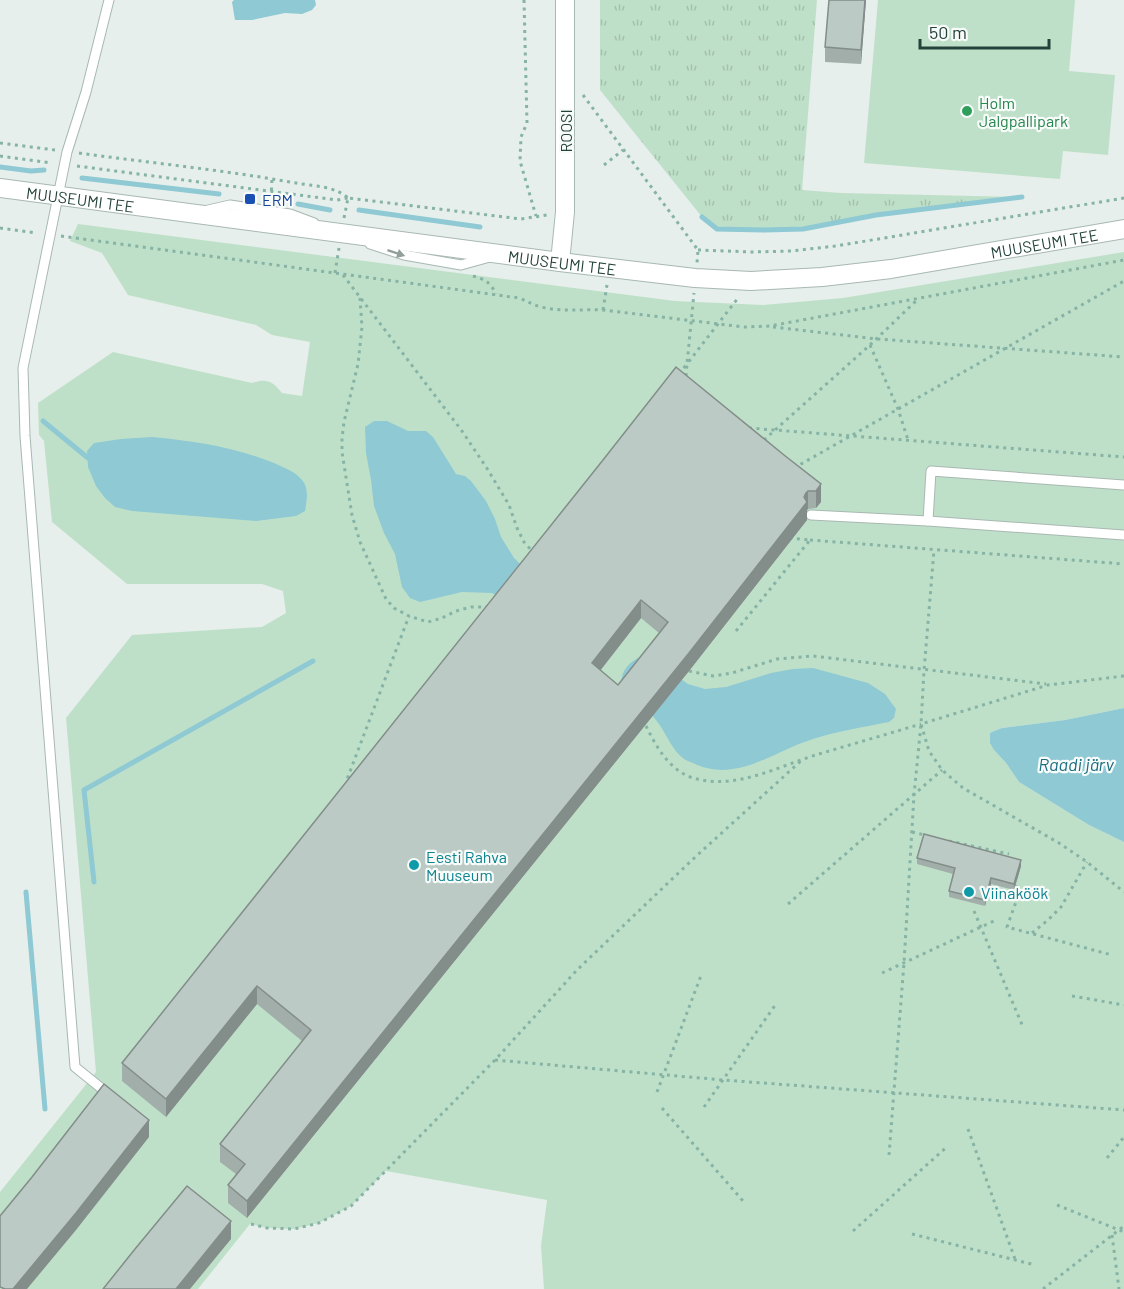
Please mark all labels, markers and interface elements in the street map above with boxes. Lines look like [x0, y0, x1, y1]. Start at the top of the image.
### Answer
scale bar [920, 12, 1049, 50]
text: 50 m [929, 21, 967, 43]
place label: Holm Jalgpallipark [979, 93, 1068, 130]
marker: Holm Jalgpallipark [960, 104, 974, 118]
street label: ROOSI [556, 109, 575, 153]
street label: MUUSEUMI TEE [25, 182, 136, 215]
place label: ERM [262, 190, 293, 209]
marker: ERM [243, 192, 257, 206]
street label: MUUSEUMI TEE [989, 224, 1100, 261]
street label: MUUSEUMI TEE [507, 246, 617, 278]
one-way arrow [387, 248, 405, 258]
water label: Raadi järv [1038, 753, 1114, 775]
place label: Eesti Rahva Muuseum [426, 847, 507, 884]
marker: Eesti Rahva Muuseum [407, 858, 421, 872]
place label: Viinaköök [981, 883, 1048, 902]
marker: Viinaköök [962, 885, 976, 899]

